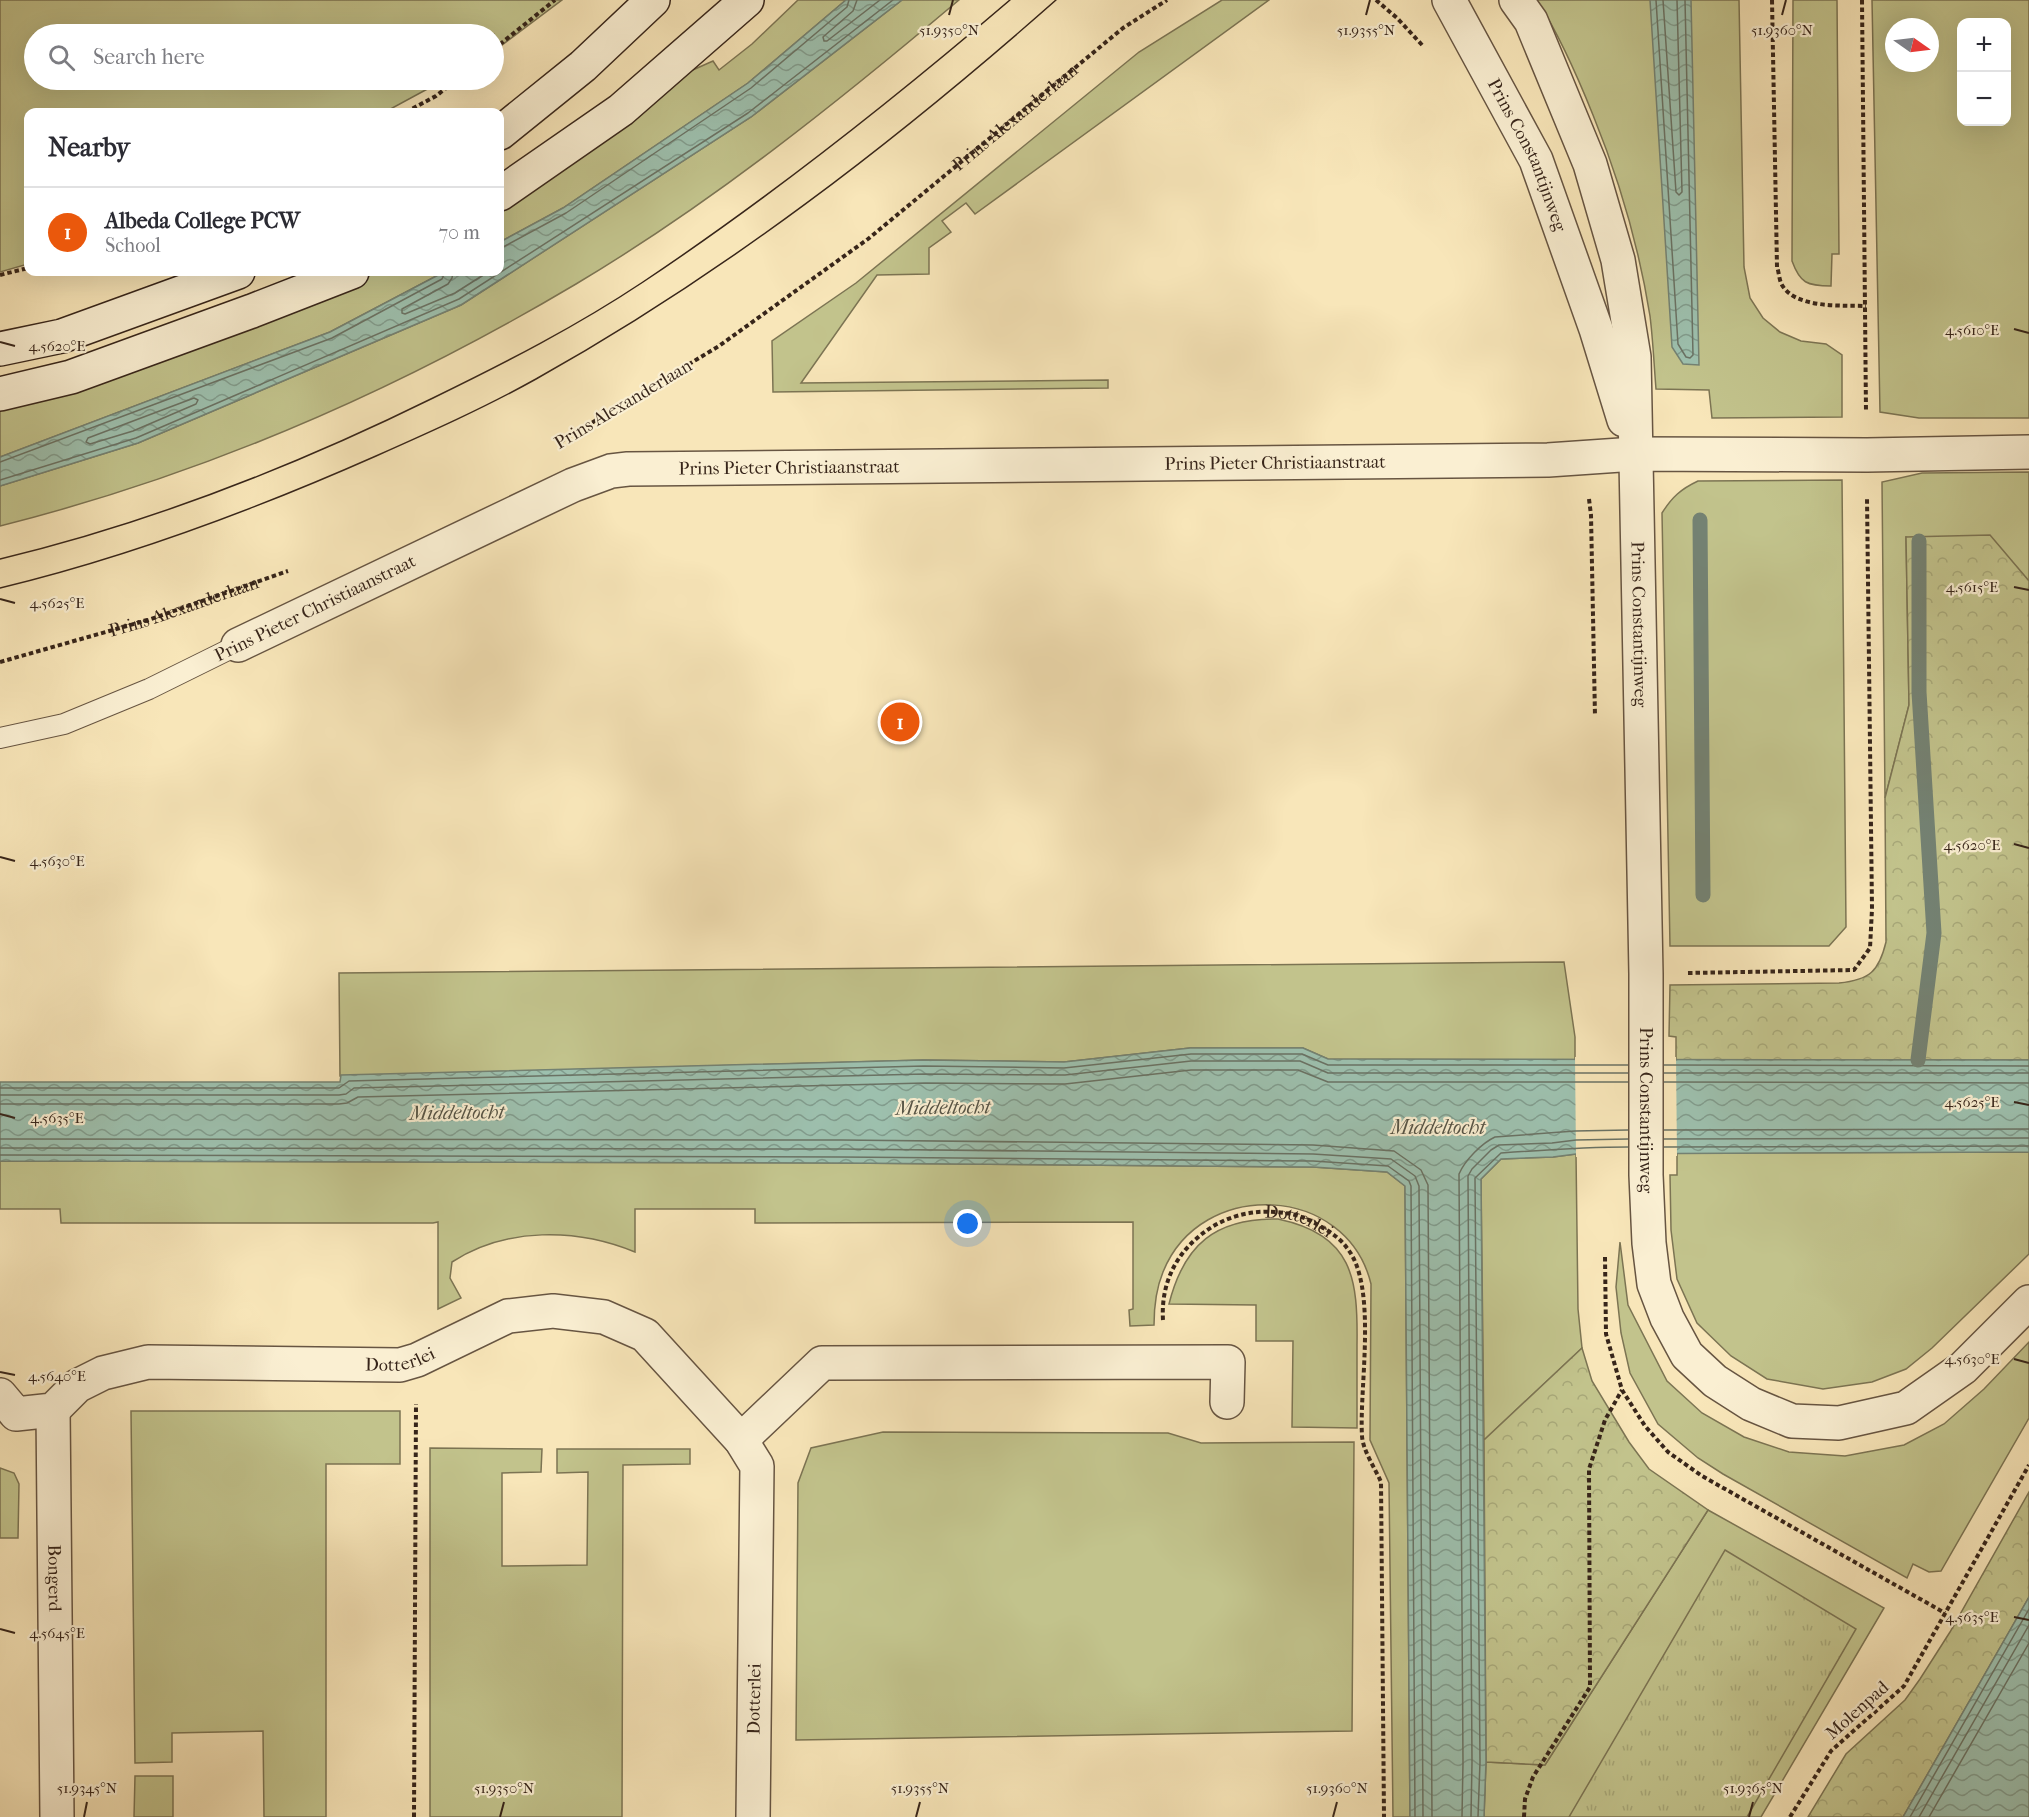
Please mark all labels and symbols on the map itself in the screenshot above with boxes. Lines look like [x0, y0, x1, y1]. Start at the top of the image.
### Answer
north arrow [1885, 18, 1939, 72]
text: 51.9350°N [919, 21, 980, 39]
text: 51.9355°N [1337, 21, 1396, 39]
text: 51.9360°N [1751, 21, 1814, 39]
street label: Prins Alexanderlaan [948, 59, 1083, 176]
street label: Prins Constantijnweg [1483, 75, 1571, 235]
text: 4.5610°E [1945, 321, 1999, 339]
text: 4.5620°E [29, 337, 85, 355]
street label: Prins Alexanderlaan [551, 355, 696, 454]
street label: Prins Pieter Christiaanstraat [1164, 452, 1386, 475]
street label: Prins Pieter Christiaanstraat [678, 456, 900, 480]
street label: Prins Constantijnweg [1627, 541, 1651, 708]
street label: Prins Pieter Christiaanstraat [211, 550, 420, 666]
street label: Prins Alexanderlaan [107, 572, 262, 642]
text: 4.5615°E [1946, 578, 1998, 596]
text: 4.5625°E [30, 594, 84, 612]
pin: 1 [880, 700, 920, 744]
text: 4.5620°E [1944, 836, 2000, 854]
text: 4.5630°E [29, 852, 85, 870]
street label: Prins Constantijnweg [1635, 1027, 1657, 1194]
text: 4.5625°E [1945, 1093, 1999, 1111]
water label: Middeltocht [893, 1095, 992, 1120]
water label: Middeltocht [407, 1100, 506, 1125]
text: 4.5635°E [30, 1109, 84, 1127]
water label: Middeltocht [1389, 1116, 1487, 1139]
street label: Dotterlei [1264, 1201, 1337, 1243]
your location [953, 1209, 982, 1238]
street label: Dotterlei [365, 1343, 439, 1376]
text: 4.5630°E [1944, 1350, 2000, 1368]
text: 4.5640°E [28, 1367, 86, 1385]
street label: Bongerd [43, 1544, 65, 1612]
text: 4.5635°E [1945, 1608, 1999, 1626]
text: 4.5645°E [29, 1624, 85, 1642]
street label: Dotterlei [743, 1663, 766, 1735]
street label: Molenpad [1822, 1677, 1893, 1744]
text: 51.9345°N [57, 1779, 118, 1797]
text: 51.9350°N [474, 1779, 535, 1797]
text: 51.9355°N [891, 1779, 950, 1797]
text: 51.9360°N [1306, 1779, 1369, 1797]
text: 51.9365°N [1723, 1779, 1784, 1797]

